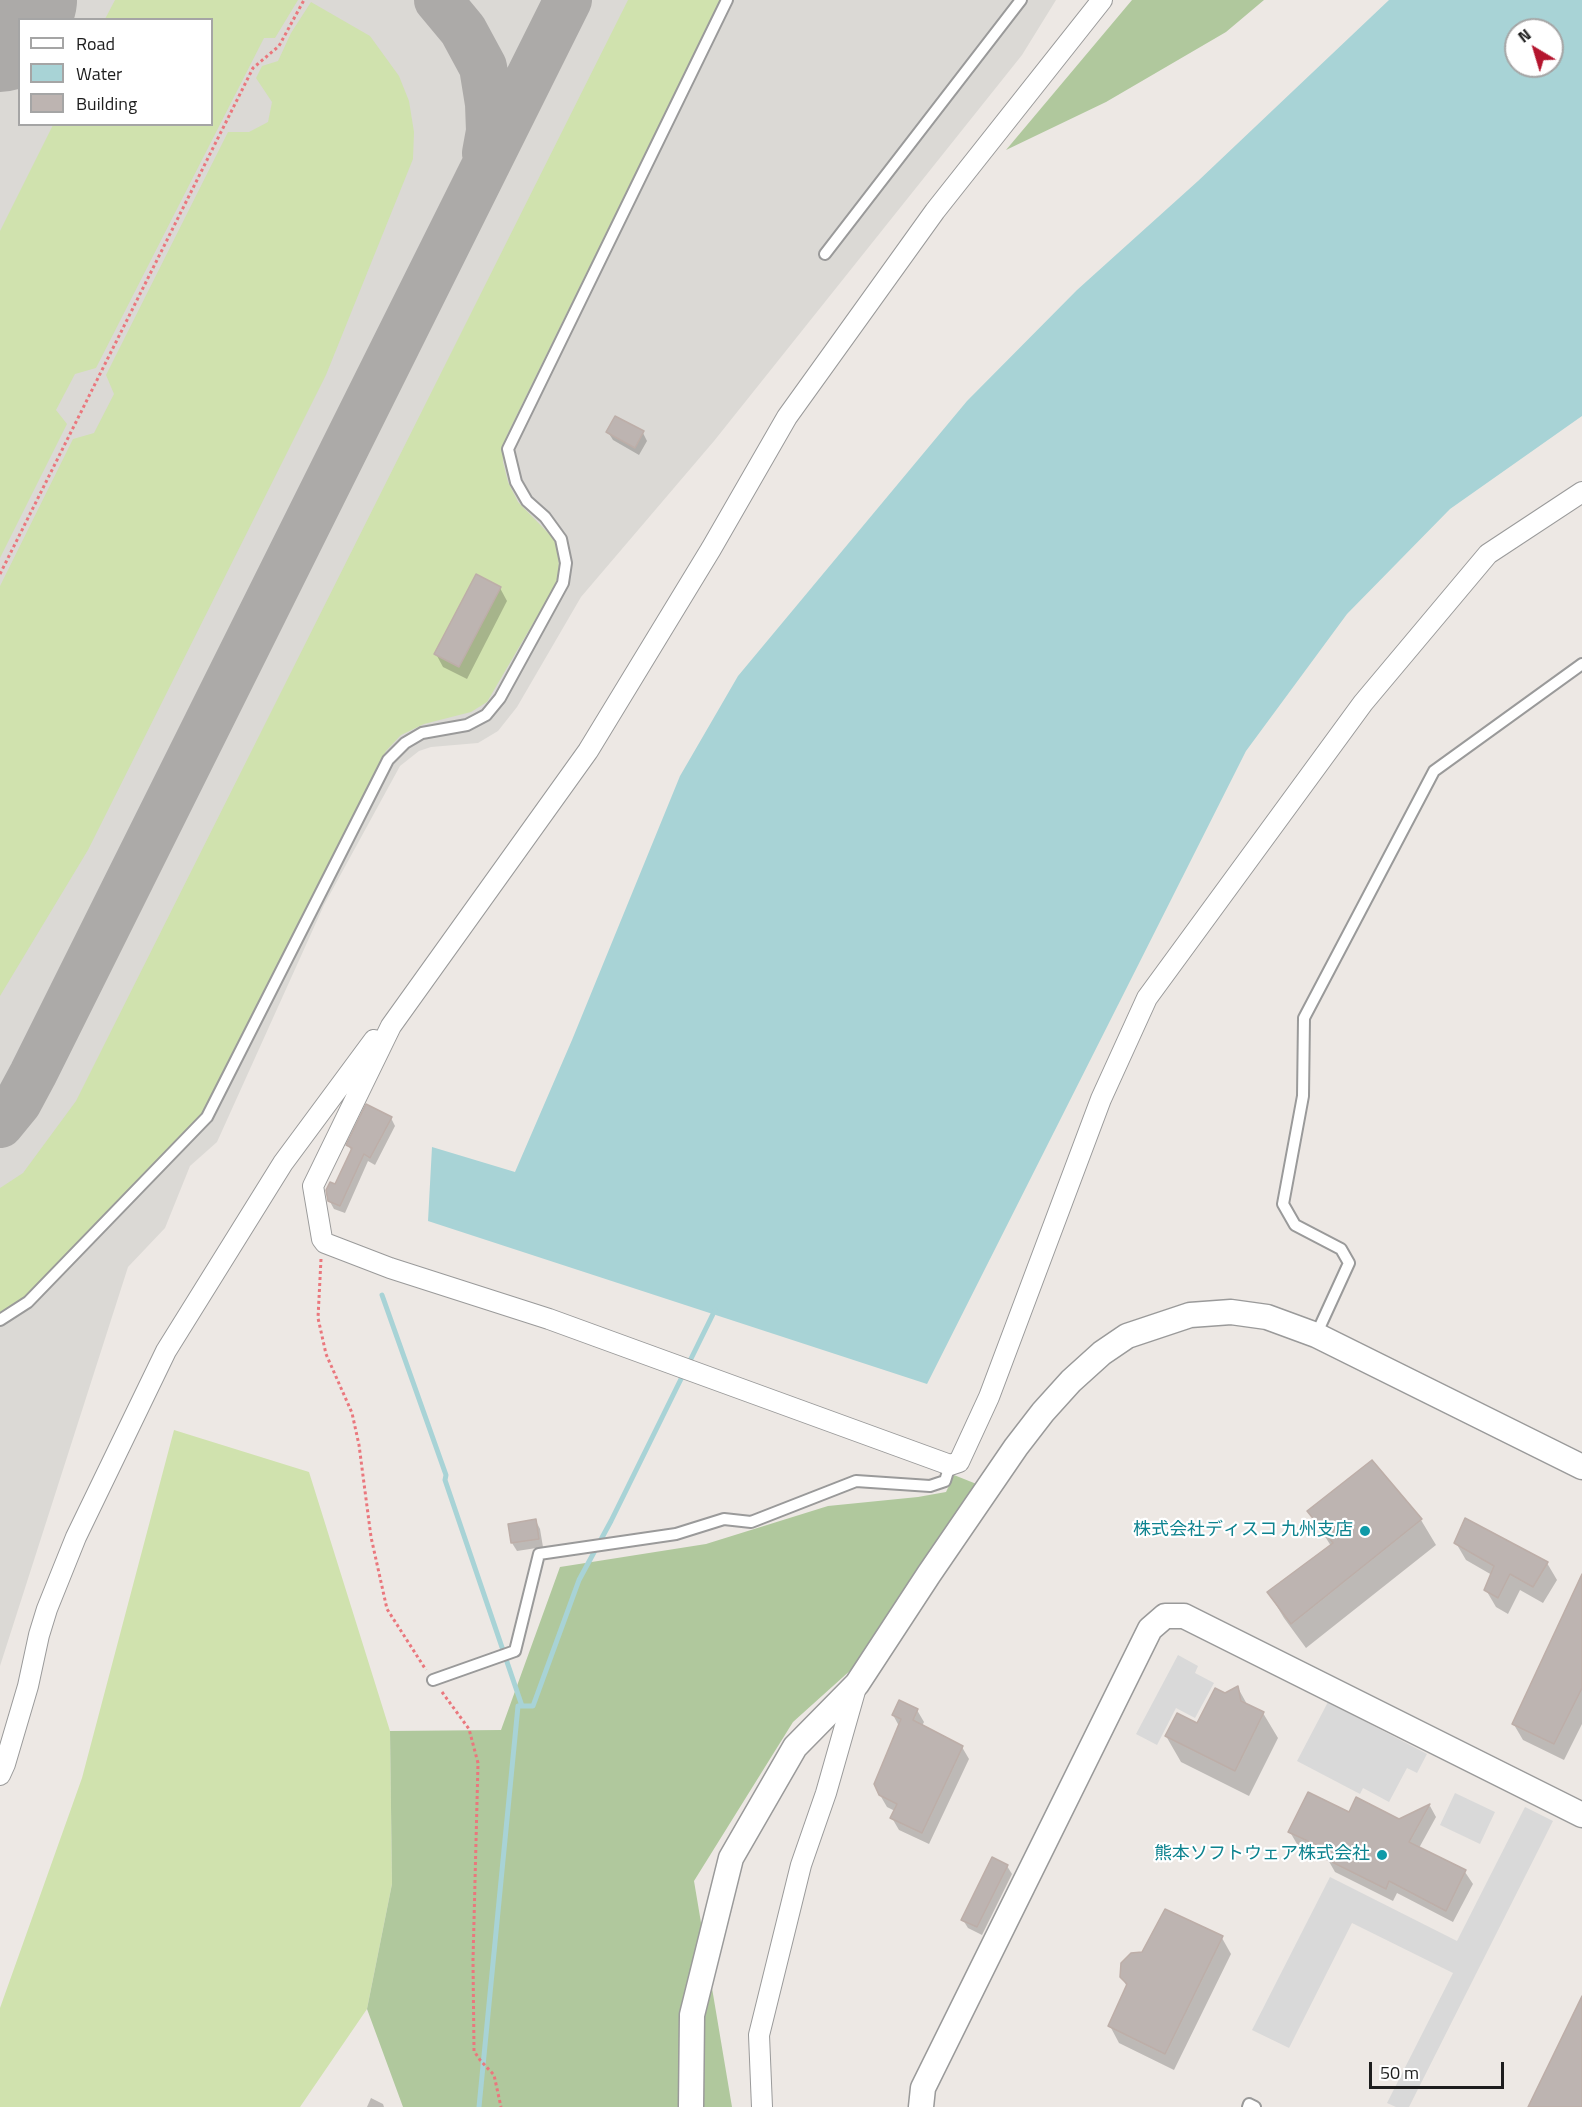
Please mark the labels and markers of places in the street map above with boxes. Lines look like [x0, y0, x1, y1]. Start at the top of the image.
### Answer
place label: 株式会社ディスコ 九州支店 [1133, 1520, 1353, 1542]
marker: 株式会社ディスコ 九州支店 [1358, 1524, 1372, 1538]
place label: 熊本ソフトウェア株式会社 [1154, 1844, 1370, 1866]
marker: 熊本ソフトウェア株式会社 [1375, 1848, 1389, 1862]

